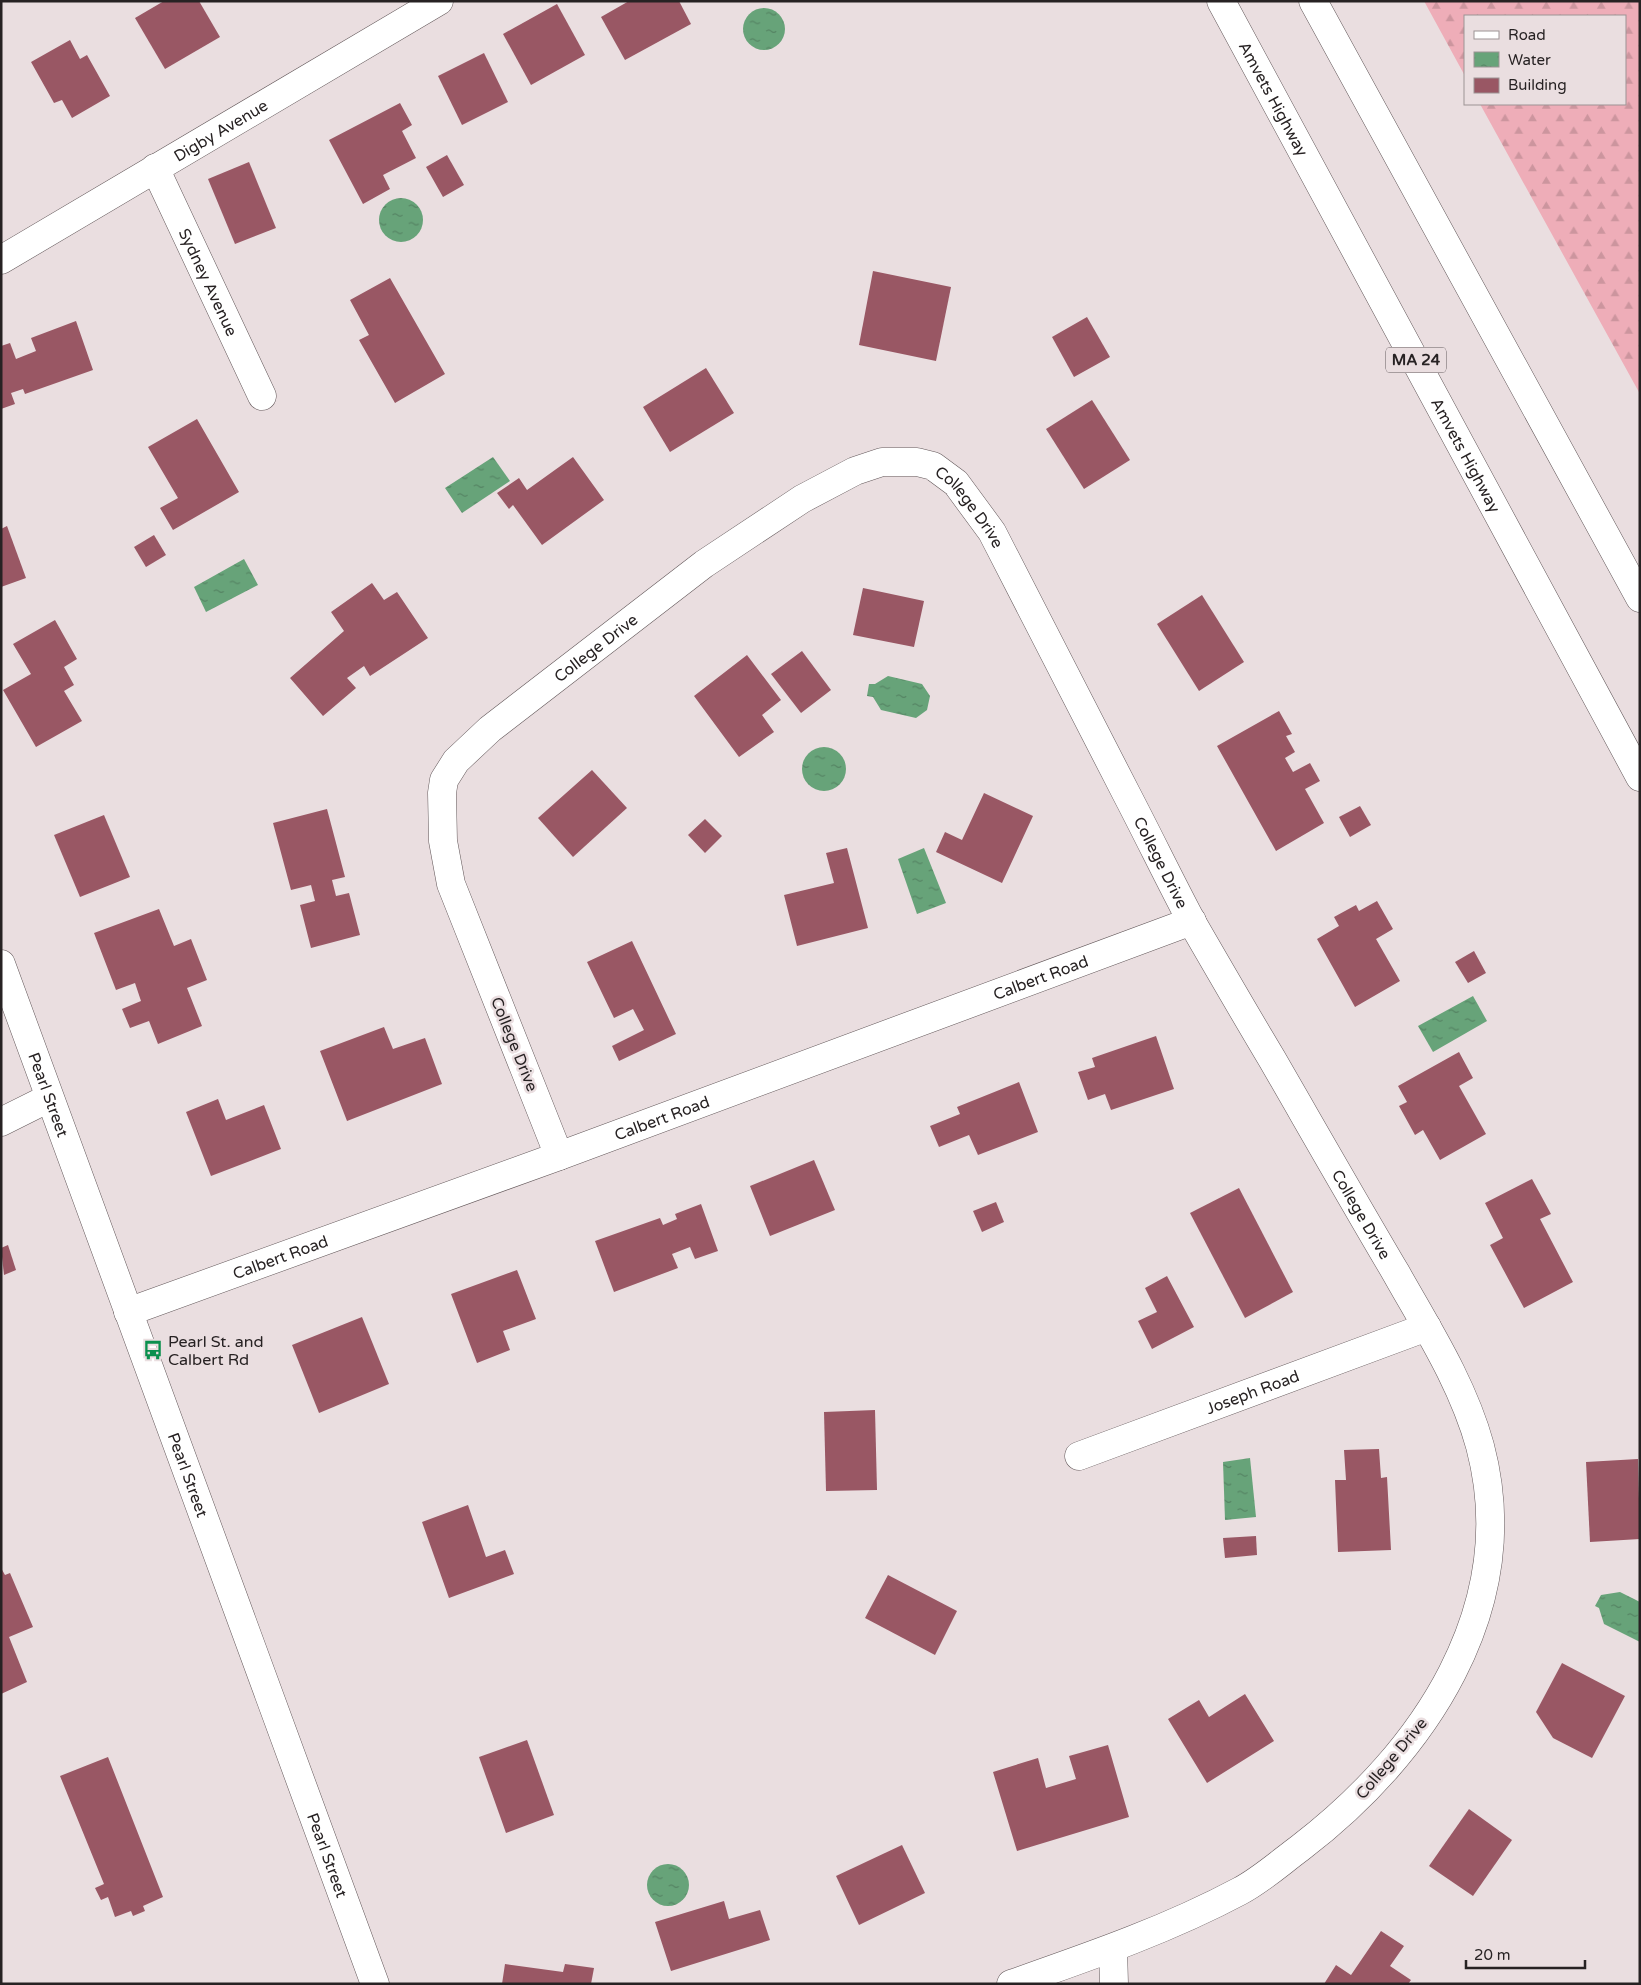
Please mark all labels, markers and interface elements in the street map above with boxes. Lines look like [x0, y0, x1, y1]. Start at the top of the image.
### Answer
legend [1464, 15, 1626, 105]
text: Road [1508, 26, 1546, 44]
street label: Amvets Highway [1234, 38, 1312, 160]
text: Water [1508, 51, 1551, 69]
text: Building [1508, 76, 1567, 94]
street label: Digby Avenue [170, 95, 272, 167]
street label: Sydney Avenue [174, 225, 241, 340]
road number: MA 24 [1386, 348, 1446, 372]
street label: Amvets Highway [1426, 395, 1505, 517]
street label: College Drive [931, 462, 1008, 552]
street label: College Drive [550, 610, 642, 687]
street label: College Drive [1129, 814, 1192, 912]
street label: Calbert Road [991, 951, 1091, 1005]
street label: College Drive [486, 994, 542, 1095]
street label: Pearl Street [23, 1050, 73, 1140]
street label: Calbert Road [612, 1092, 712, 1146]
street label: College Drive [1327, 1166, 1395, 1263]
street label: Calbert Road [230, 1231, 331, 1284]
place label: Pearl St. and Calbert Rd [168, 1332, 264, 1370]
bus stop icon: Pearl St. and Calbert Rd [142, 1339, 164, 1361]
street label: Joseph Road [1203, 1366, 1302, 1419]
street label: Pearl Street [163, 1430, 212, 1520]
street label: College Drive [1352, 1714, 1432, 1804]
street label: Pearl Street [302, 1810, 351, 1900]
scale bar [1466, 1938, 1585, 1970]
text: 20 m [1474, 1946, 1511, 1964]

